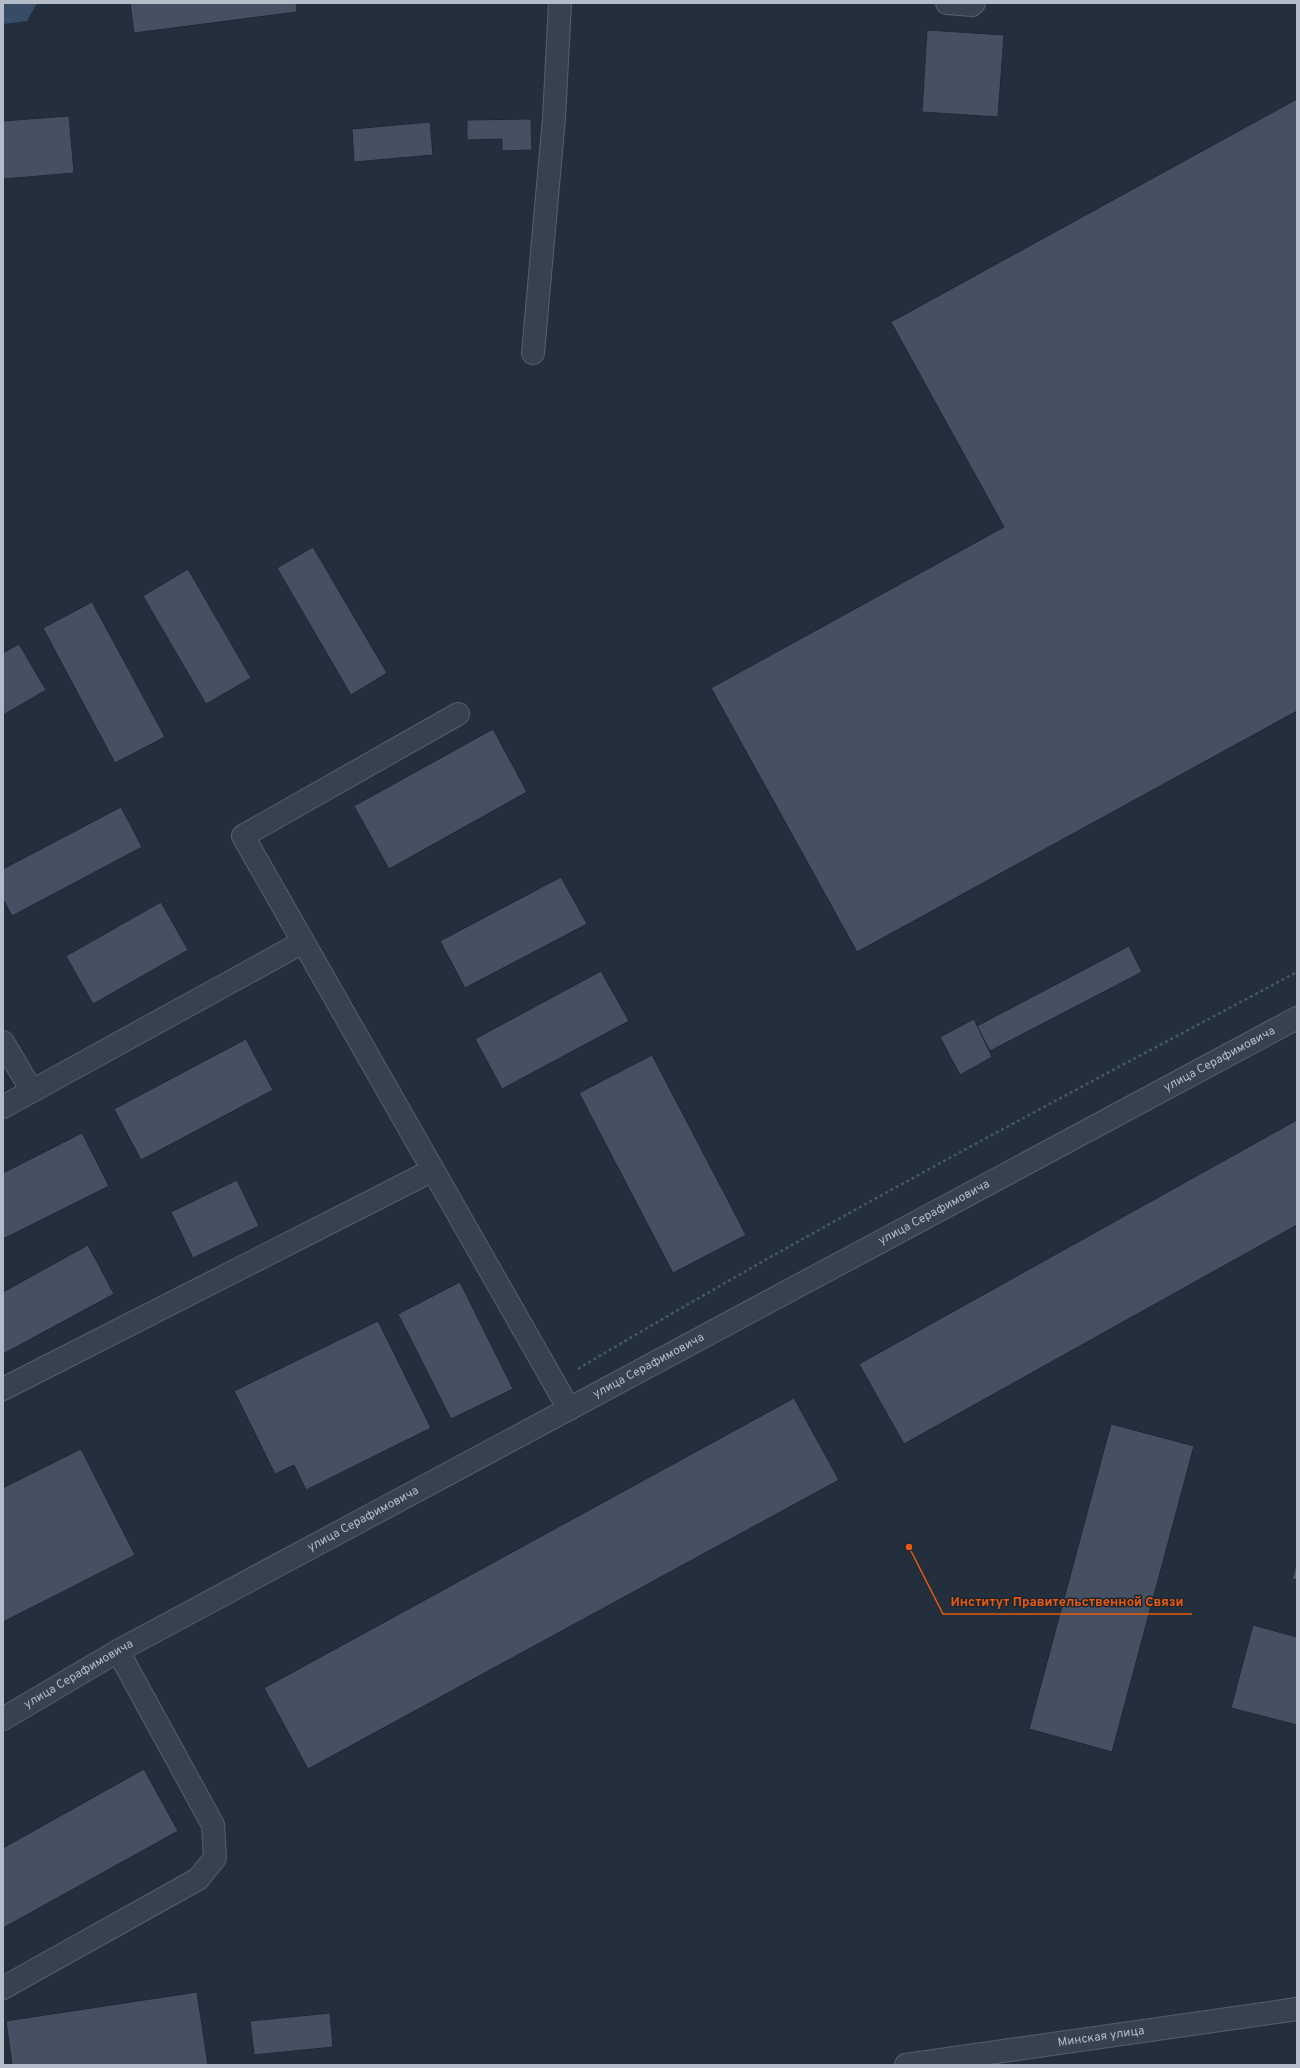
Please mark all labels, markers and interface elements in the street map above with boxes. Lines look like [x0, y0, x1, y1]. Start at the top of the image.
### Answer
street label: улица Серафимовича [1161, 1023, 1278, 1096]
street label: улица Серафимовича [876, 1176, 993, 1249]
street label: улица Серафимовича [590, 1330, 707, 1402]
street label: улица Серафимовича [305, 1483, 422, 1556]
callout: Институт Правительственной Связи [943, 1589, 1192, 1614]
text: Институт Правительственной Связи [950, 1595, 1184, 1611]
street label: улица Серафимовича [21, 1636, 136, 1713]
street label: Минская улица [1057, 2023, 1145, 2051]

